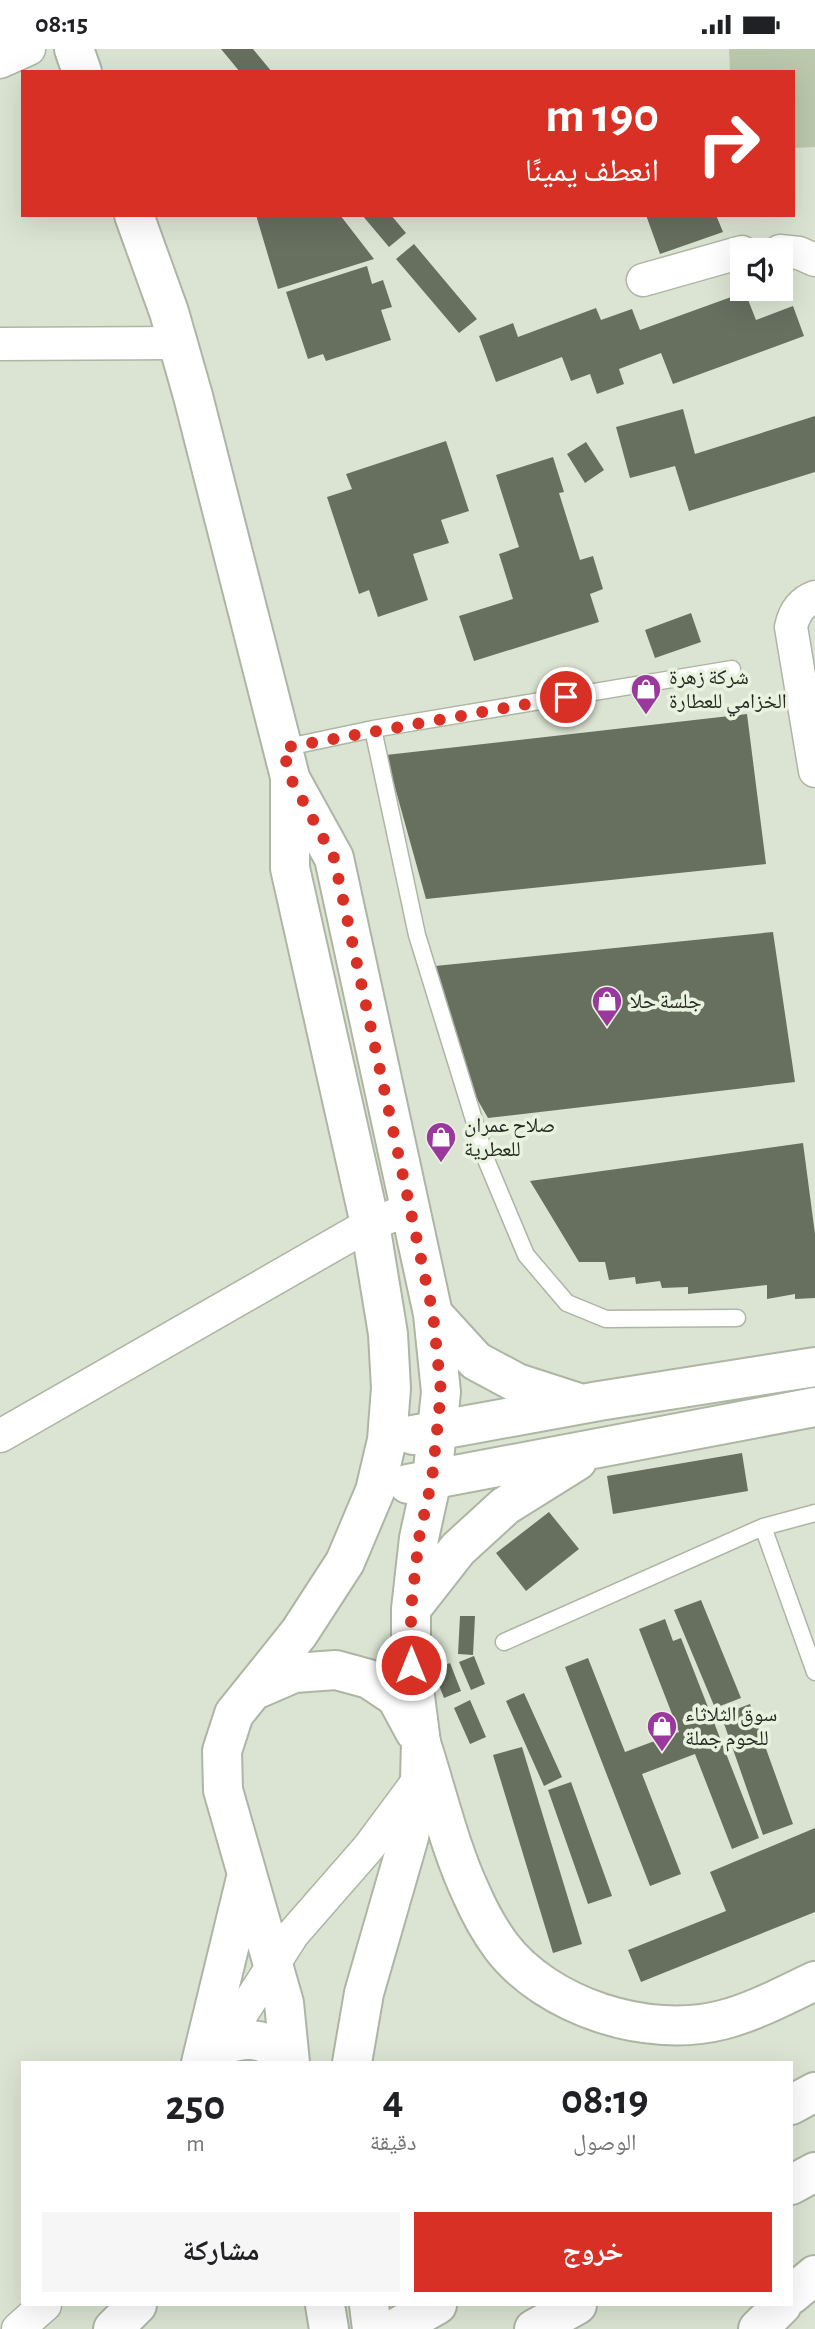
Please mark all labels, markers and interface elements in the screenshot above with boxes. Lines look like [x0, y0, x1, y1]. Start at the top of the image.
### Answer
text: 08:15 [35, 11, 88, 37]
text: 190 m [545, 92, 659, 141]
icon: right [683, 98, 774, 189]
text: انعطف يمينًا [525, 155, 659, 187]
map controls [730, 238, 793, 301]
button: sound [730, 238, 793, 301]
pin [536, 667, 596, 727]
place label: شركة زهرة الخزامي للعطارة [669, 667, 787, 717]
shop icon: شركة زهرة الخزامي للعطارة [629, 672, 663, 716]
icon: arrive [547, 678, 585, 716]
shop icon: جلسة حلا [590, 984, 624, 1028]
place label: جلسة حلا [630, 991, 702, 1012]
place label: صلاح عمران للعطرية [464, 1115, 555, 1160]
shop icon: صلاح عمران للعطرية [424, 1120, 458, 1164]
position arrow [374, 1628, 448, 1702]
place label: سوق الثلاثاء للحوم جملة [685, 1704, 777, 1752]
shop icon: سوق الثلاثاء للحوم جملة [645, 1709, 679, 1753]
text: 4 [383, 2079, 404, 2121]
text: 08:19 [561, 2079, 649, 2121]
text: 250 [165, 2085, 225, 2127]
text: دقيقة [370, 2132, 417, 2155]
text: الوصول [573, 2132, 637, 2155]
text: m [186, 2133, 205, 2156]
button: مشاركة [42, 2212, 400, 2292]
button: خروج [414, 2212, 772, 2292]

